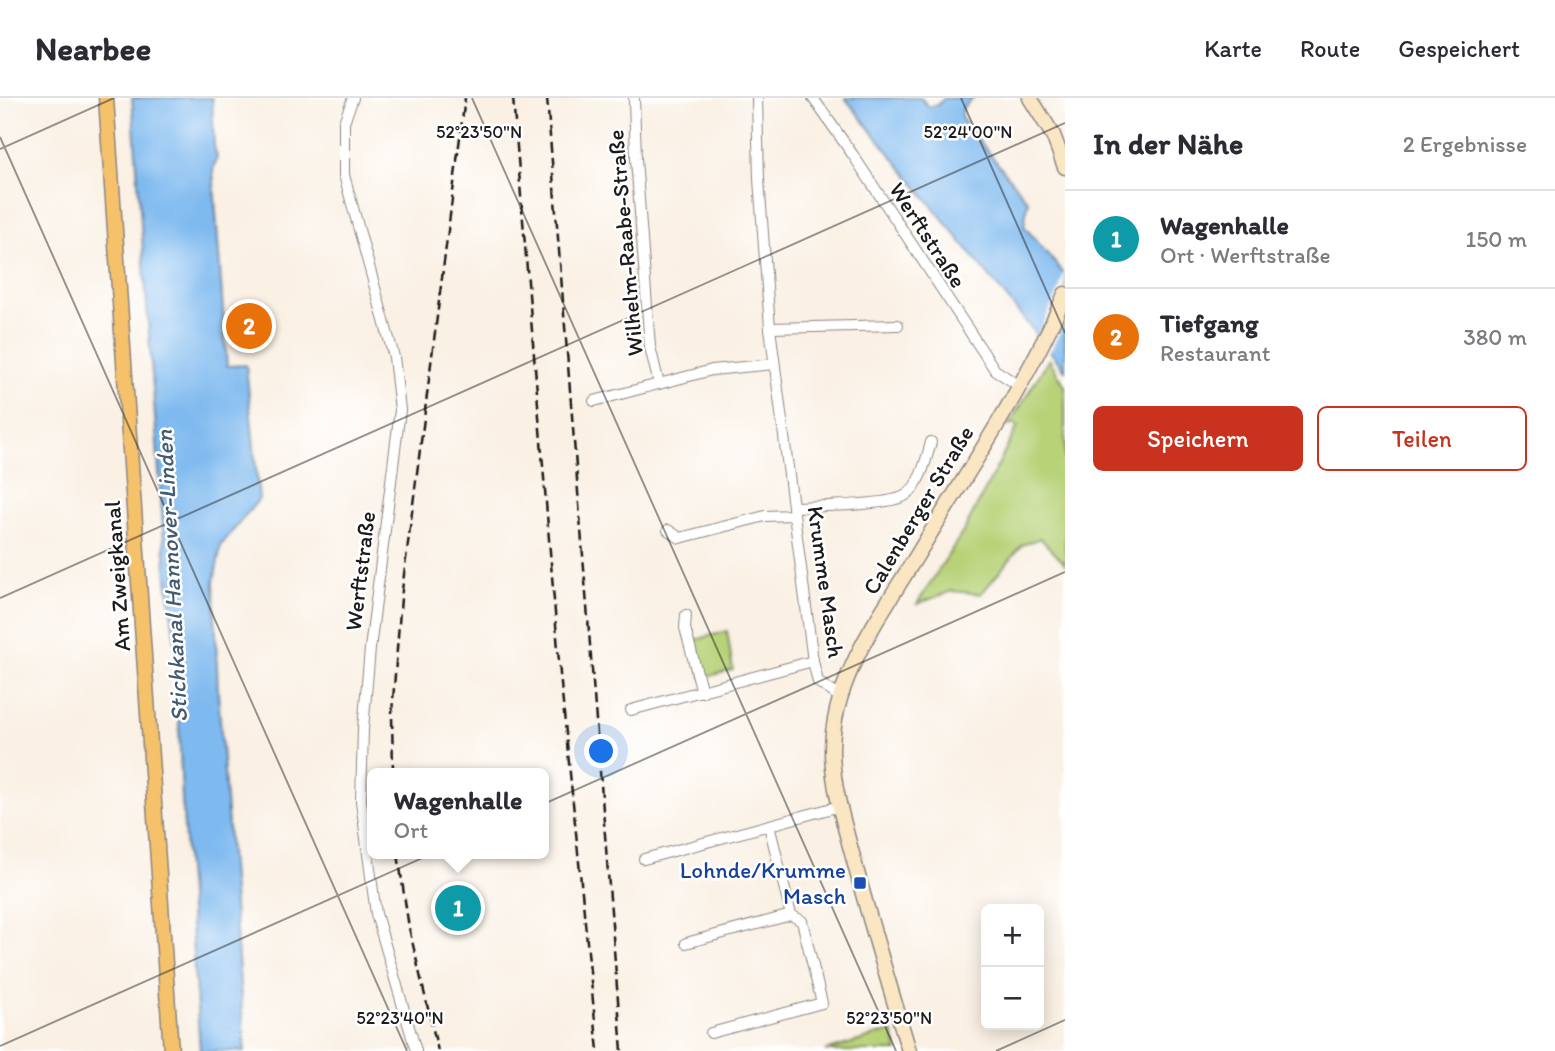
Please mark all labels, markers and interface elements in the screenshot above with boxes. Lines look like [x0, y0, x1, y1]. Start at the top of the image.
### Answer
text: Nearbee [35, 29, 151, 68]
text: Karte [1204, 34, 1262, 63]
text: Route [1300, 34, 1360, 63]
text: Gespeichert [1398, 34, 1520, 63]
text: 52°23'50"N [436, 121, 522, 143]
text: 52°24'00"N [924, 121, 1012, 143]
text: In der Nähe [1093, 125, 1243, 162]
street label: Wilhelm-Raabe-Straße [601, 128, 649, 358]
text: 2 Ergebnisse [1403, 130, 1527, 158]
street label: Werftstraße [883, 177, 973, 293]
text: Wagenhalle [1160, 209, 1289, 241]
text: 1 [1111, 225, 1121, 253]
text: 150 m [1466, 225, 1527, 253]
text: Ort · Werftstraße [1160, 241, 1331, 269]
pin: 2 [226, 300, 272, 352]
text: Tiefgang [1160, 307, 1258, 339]
text: 2 [1110, 323, 1122, 351]
text: 380 m [1463, 323, 1527, 351]
text: Restaurant [1160, 339, 1270, 367]
button: Speichern [1093, 406, 1303, 471]
button: Teilen [1317, 406, 1527, 471]
street label: Calenberger Straße [856, 420, 980, 600]
water label: Stichkanal Hannover-Linden [149, 429, 193, 723]
street label: Am Zweigkanal [98, 499, 136, 652]
street label: Krumme Masch [801, 504, 851, 660]
street label: Werftstraße [339, 510, 381, 632]
your location [584, 734, 618, 768]
popup [367, 768, 549, 859]
text: Wagenhalle [394, 784, 522, 816]
text: Ort [394, 816, 428, 844]
place label: Lohnde/Krumme Masch [680, 856, 846, 910]
marker: Lohnde/Krumme Masch [852, 875, 868, 891]
pin: 1 [435, 882, 481, 934]
map controls [981, 904, 1044, 1030]
button: + [981, 904, 1044, 967]
button: − [981, 967, 1044, 1030]
text: 52°23'40"N [356, 1007, 444, 1029]
text: 52°23'50"N [846, 1007, 932, 1029]

